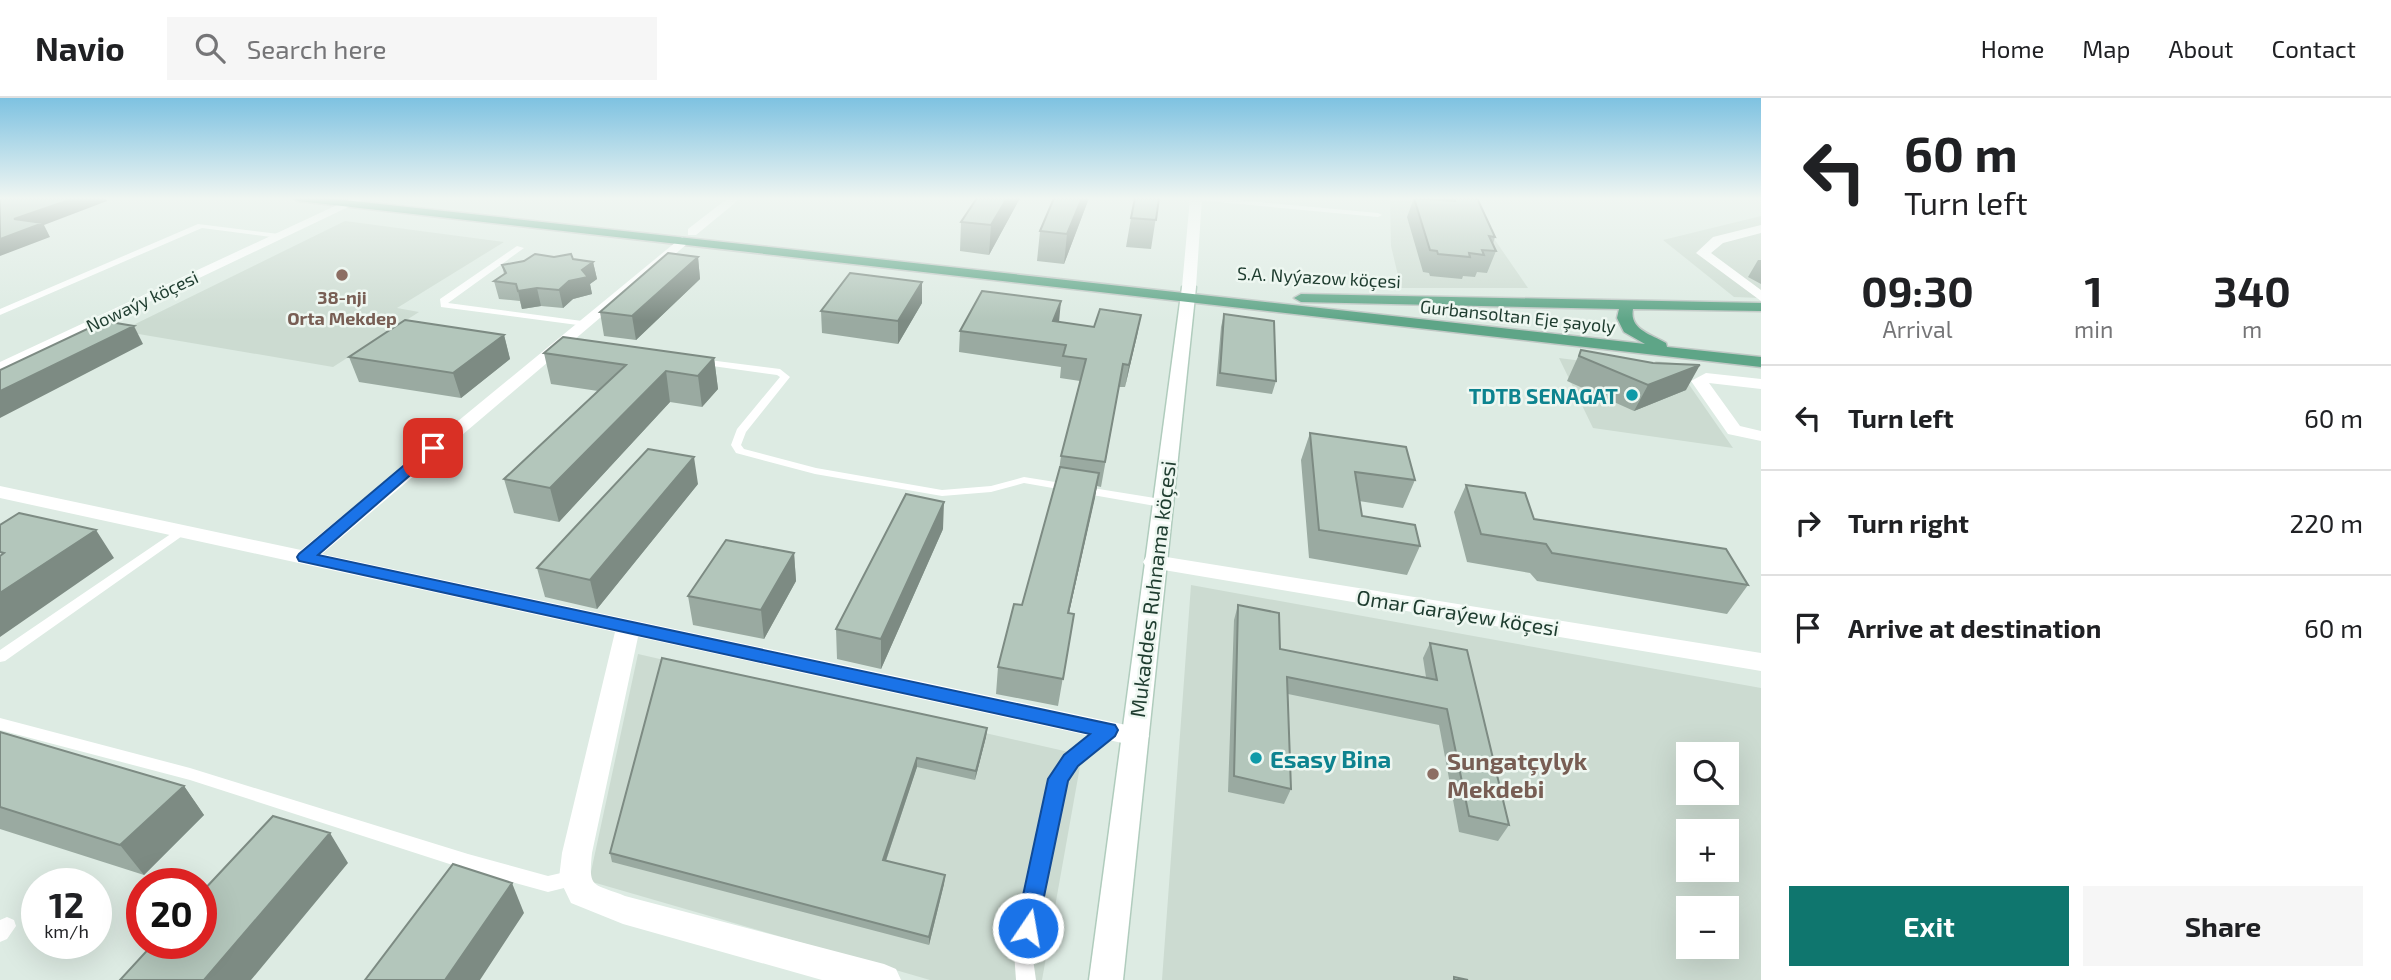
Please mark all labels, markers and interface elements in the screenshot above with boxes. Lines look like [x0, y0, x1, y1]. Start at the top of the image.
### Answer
search box [167, 17, 657, 80]
text: Navio [35, 28, 125, 68]
icon: search [191, 29, 229, 67]
text: Search here [247, 33, 386, 64]
text: Home [1981, 34, 2044, 63]
text: Map [2082, 34, 2130, 63]
text: About [2168, 34, 2234, 63]
text: Contact [2272, 34, 2356, 63]
text: 60 m [1904, 123, 2018, 182]
icon: left [1789, 126, 1880, 217]
text: Turn left [1904, 183, 2028, 221]
street label: S.A. Nyýazow köçesi [1237, 262, 1401, 293]
street label: Nowaýy köçesi [82, 265, 202, 337]
text: 09:30 [1861, 265, 1974, 315]
text: 1 [2085, 265, 2103, 315]
text: 340 [2214, 265, 2291, 315]
marker: 38-nji Orta Mekdep [334, 267, 350, 283]
place label: 38-nji Orta Mekdep [287, 286, 397, 329]
street label: Gurbansoltan Eje şayoly [1419, 295, 1617, 338]
text: Arrival [1883, 315, 1953, 343]
text: min [2074, 315, 2113, 343]
text: m [2242, 315, 2262, 343]
place label: TDTB SENAGAT [1469, 383, 1618, 408]
marker: TDTB SENAGAT [1624, 387, 1640, 403]
icon: left [1789, 399, 1827, 437]
text: Turn left [1848, 402, 1954, 433]
text: 60 m [2304, 402, 2363, 433]
pin [403, 418, 463, 478]
icon: arrive [414, 429, 452, 467]
street label: Mukaddes Ruhnama köçesi [1124, 459, 1182, 719]
icon: right [1789, 504, 1827, 542]
text: Turn right [1848, 507, 1969, 538]
text: 220 m [2290, 507, 2363, 538]
street label: Omar Garaýew köçesi [1355, 584, 1561, 642]
icon: arrive [1789, 609, 1827, 647]
text: Arrive at destination [1848, 612, 2101, 643]
text: 60 m [2304, 612, 2363, 643]
map controls [1676, 742, 1739, 959]
button: search [1676, 742, 1739, 805]
place label: Esasy Bina [1270, 744, 1391, 773]
place label: Sungatçylyk Mekdebi [1447, 746, 1588, 803]
marker: Esasy Bina [1248, 750, 1264, 766]
marker: Sungatçylyk Mekdebi [1425, 766, 1441, 782]
button: + [1676, 819, 1739, 882]
speed limit sign: 20 [126, 868, 217, 959]
text: 12 [49, 883, 84, 925]
button: Exit [1789, 886, 2069, 966]
button: Share [2083, 886, 2363, 966]
position arrow [991, 891, 1065, 965]
button: − [1676, 896, 1739, 959]
text: km/h [44, 920, 89, 942]

